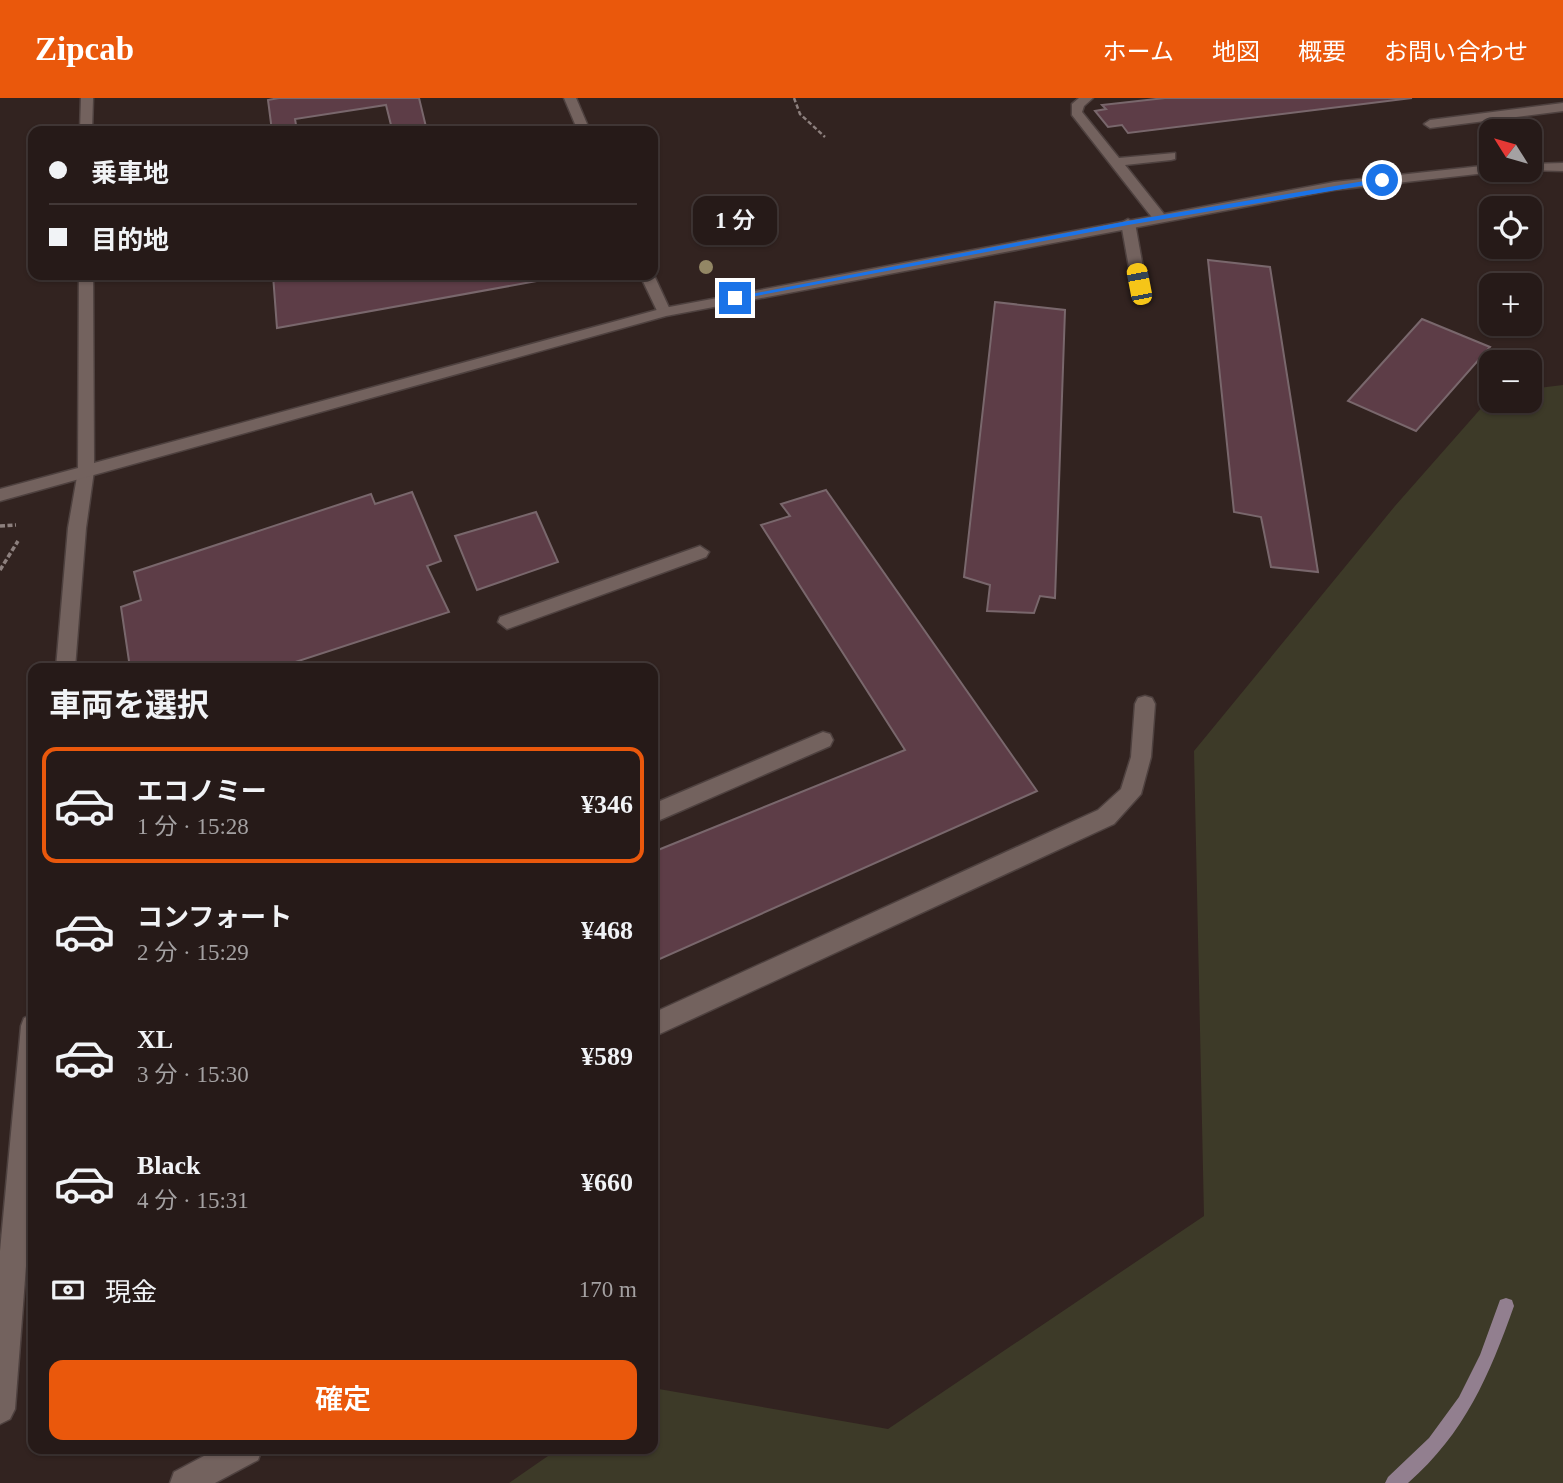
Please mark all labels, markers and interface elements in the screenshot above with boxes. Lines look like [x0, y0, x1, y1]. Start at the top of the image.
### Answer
text: Zipcab [35, 31, 134, 67]
text: ホーム [1103, 39, 1174, 65]
text: 地図 [1212, 39, 1260, 65]
text: 概要 [1298, 39, 1346, 65]
text: お問い合わせ [1384, 39, 1528, 65]
north arrow [1479, 119, 1542, 182]
map controls [1479, 119, 1542, 413]
text: 乗車地 [91, 159, 169, 188]
route start [1366, 164, 1398, 196]
button: locate [1479, 196, 1542, 259]
callout: 1 分 [693, 197, 777, 246]
text: 1 分 [715, 208, 755, 233]
text: 目的地 [91, 226, 169, 255]
car [1125, 261, 1154, 307]
button: + [1479, 273, 1542, 336]
route end [719, 282, 751, 314]
button: − [1479, 350, 1542, 413]
text: 車両を選択 [49, 687, 209, 723]
icon: car [53, 774, 116, 837]
text: エコノミー [137, 777, 267, 806]
text: ¥346 [581, 790, 633, 819]
text: 1 分 · 15:28 [137, 814, 249, 839]
icon: car [53, 900, 116, 963]
text: コンフォート [137, 903, 292, 932]
text: ¥468 [581, 916, 633, 945]
text: 2 分 · 15:29 [137, 940, 249, 965]
text: XL [137, 1025, 173, 1054]
icon: car [53, 1026, 116, 1089]
text: ¥589 [581, 1042, 633, 1071]
text: 3 分 · 15:30 [137, 1062, 249, 1087]
text: Black [137, 1151, 201, 1180]
icon: car [53, 1152, 116, 1215]
text: ¥660 [581, 1168, 633, 1197]
text: 4 分 · 15:31 [137, 1188, 249, 1213]
icon: cash [49, 1271, 87, 1309]
text: 170 m [579, 1277, 637, 1302]
text: 現金 [105, 1278, 157, 1307]
button: 確定 [49, 1360, 637, 1440]

